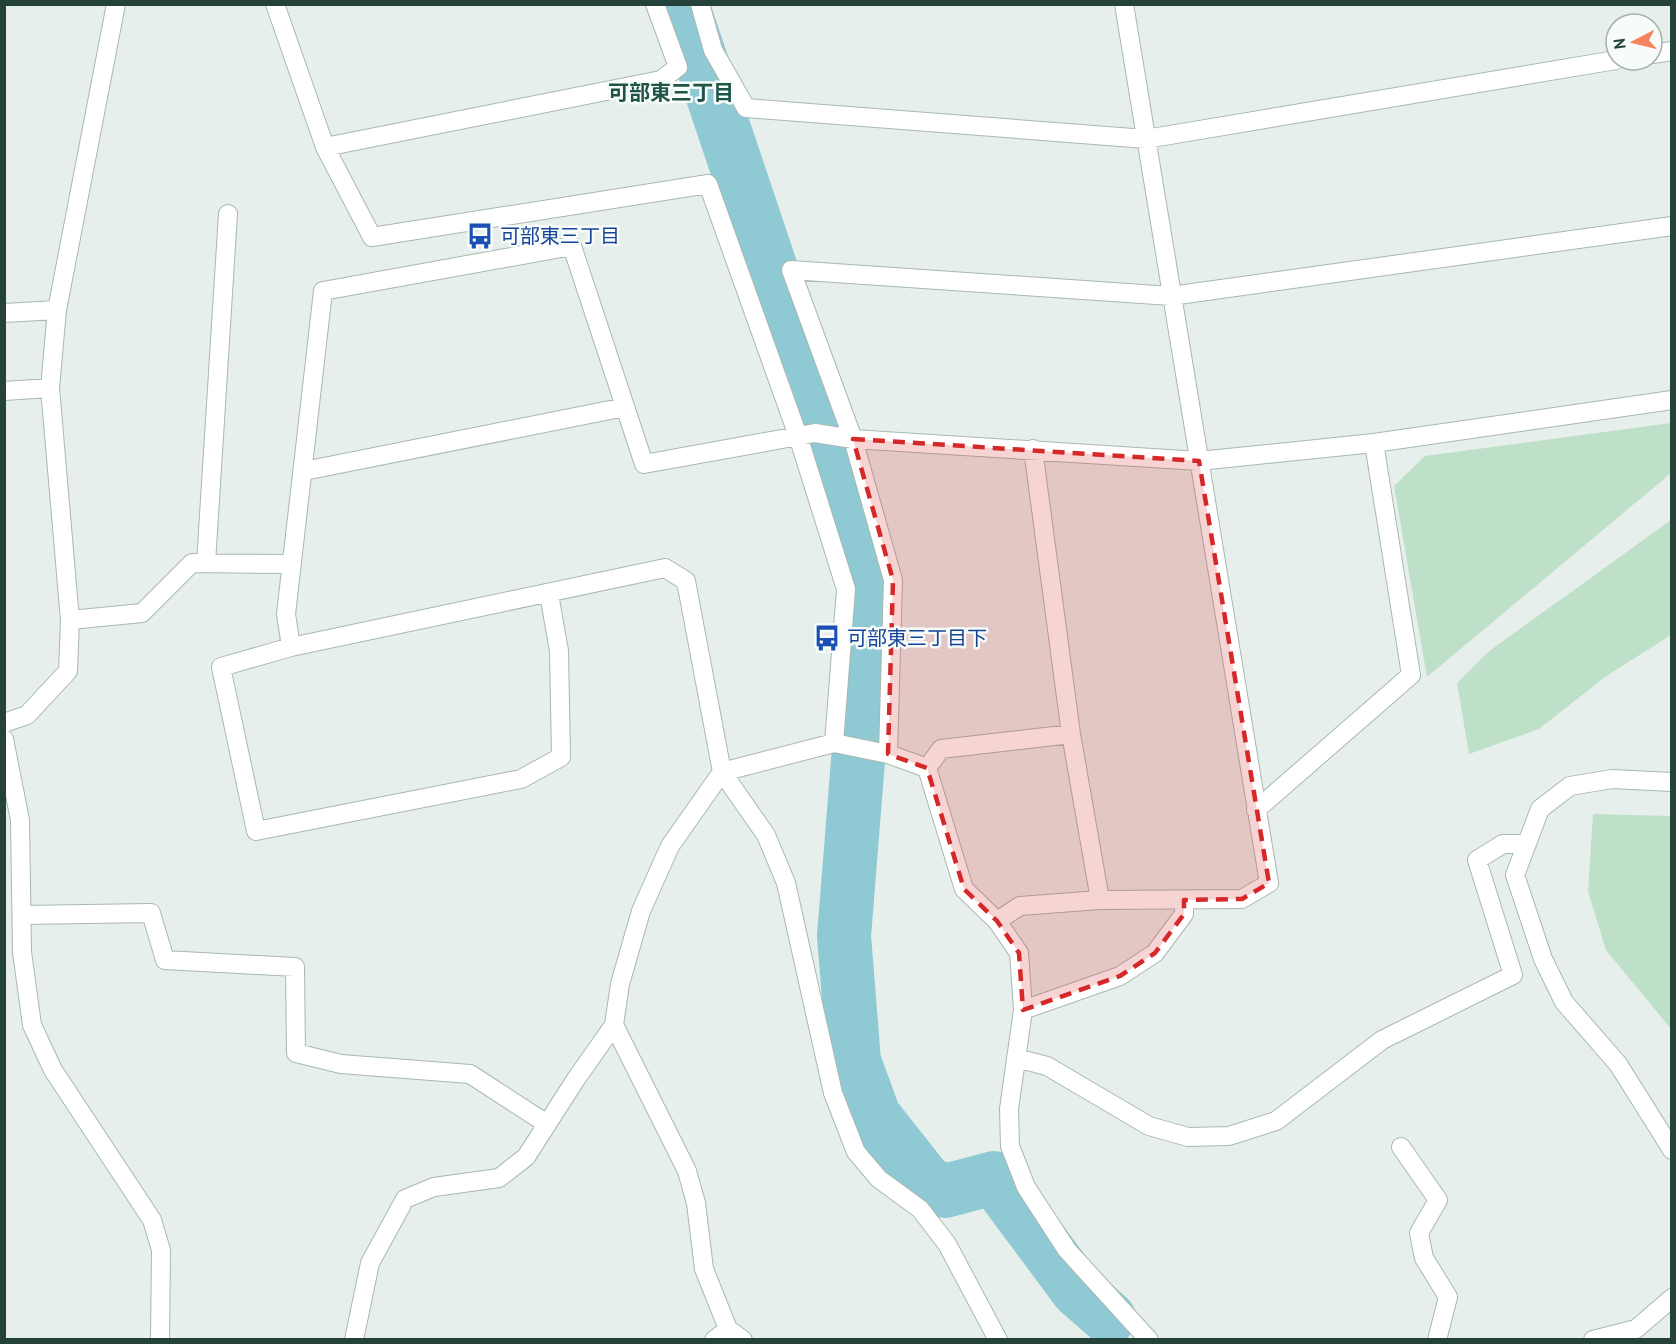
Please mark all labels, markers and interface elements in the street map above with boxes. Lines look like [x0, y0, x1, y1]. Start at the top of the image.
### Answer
north arrow [1604, 12, 1664, 72]
text: N [1609, 37, 1630, 50]
district label: 可部東三丁目 [608, 79, 734, 106]
bus stop icon: 可部東三丁目 [465, 221, 495, 251]
place label: 可部東三丁目 [500, 223, 620, 249]
bus stop icon: 可部東三丁目下 [812, 623, 842, 653]
place label: 可部東三丁目下 [847, 625, 987, 651]

